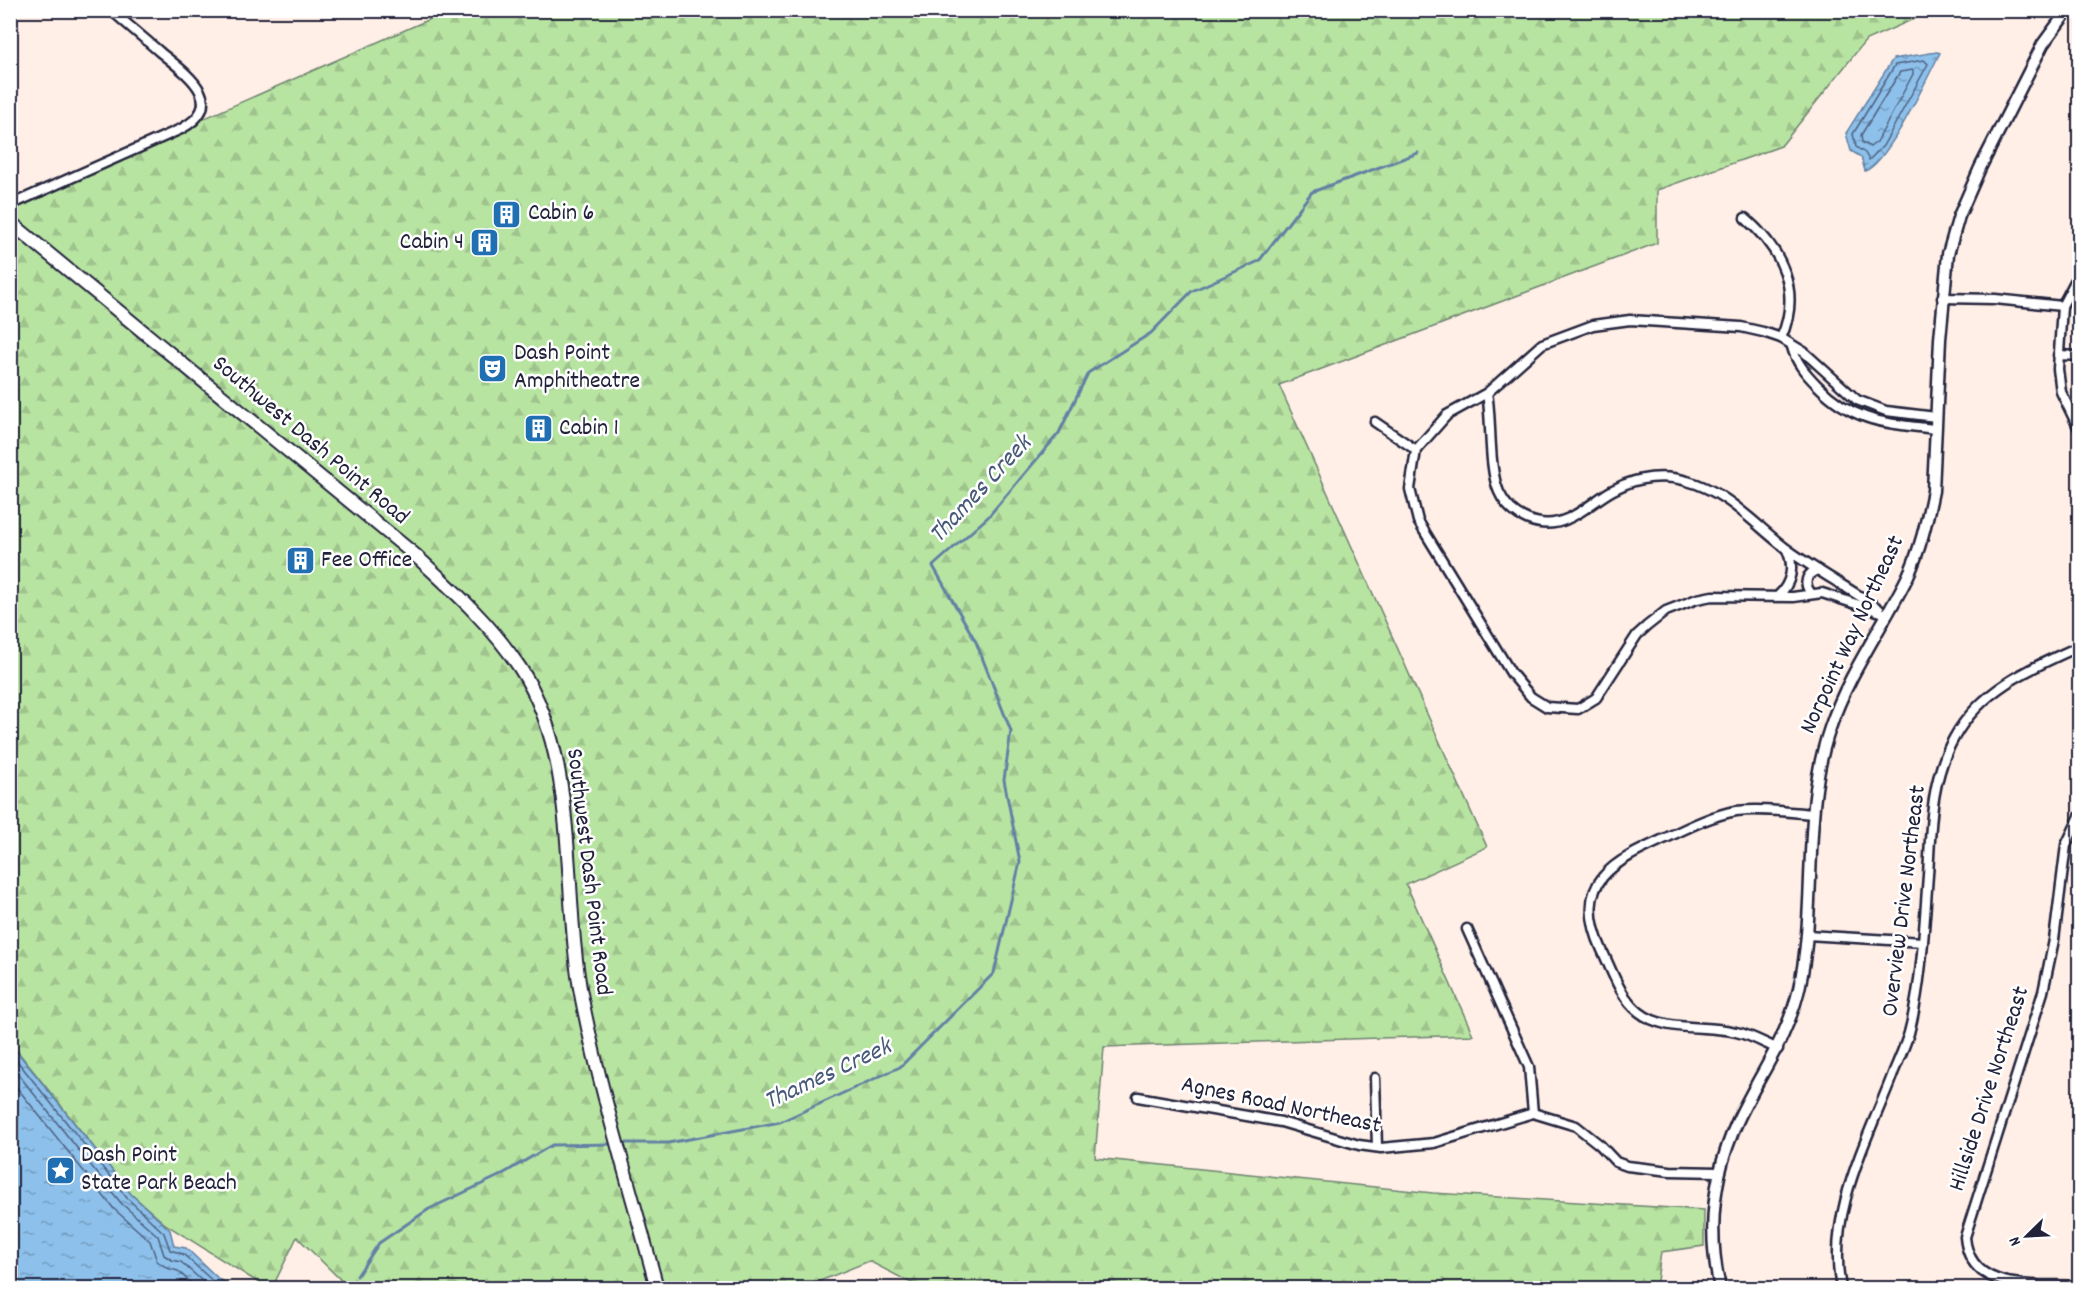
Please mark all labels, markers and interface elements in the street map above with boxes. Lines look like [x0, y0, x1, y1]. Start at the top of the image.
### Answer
place label: Cabin 6 [528, 197, 594, 231]
building icon: Cabin 6 [491, 198, 523, 230]
place label: Cabin 4 [400, 226, 464, 260]
building icon: Cabin 4 [469, 227, 501, 259]
place label: Dash Point Amphitheatre [514, 337, 640, 399]
street label: Southwest Dash Point Road [204, 348, 416, 534]
theatre icon: Dash Point Amphitheatre [477, 352, 509, 384]
place label: Cabin 1 [559, 412, 619, 446]
building icon: Cabin 1 [522, 413, 554, 445]
water label: Thames Creek [921, 426, 1043, 553]
street label: Norpoint Way Northeast [1792, 530, 1914, 740]
place label: Fee Office [321, 544, 412, 578]
building icon: Fee Office [284, 545, 316, 577]
street label: Southwest Dash Point Road [556, 747, 620, 997]
street label: Overview Drive Northeast [1874, 783, 1936, 1019]
street label: Hillside Drive Northeast [1941, 982, 2039, 1196]
water label: Thames Creek [758, 1028, 900, 1121]
street label: Agnes Road Northeast [1178, 1068, 1384, 1144]
place label: Dash Point State Park Beach [81, 1139, 237, 1201]
place icon: Dash Point State Park Beach [44, 1154, 76, 1186]
north arrow [1997, 1206, 2057, 1266]
text: N [2003, 1233, 2028, 1249]

